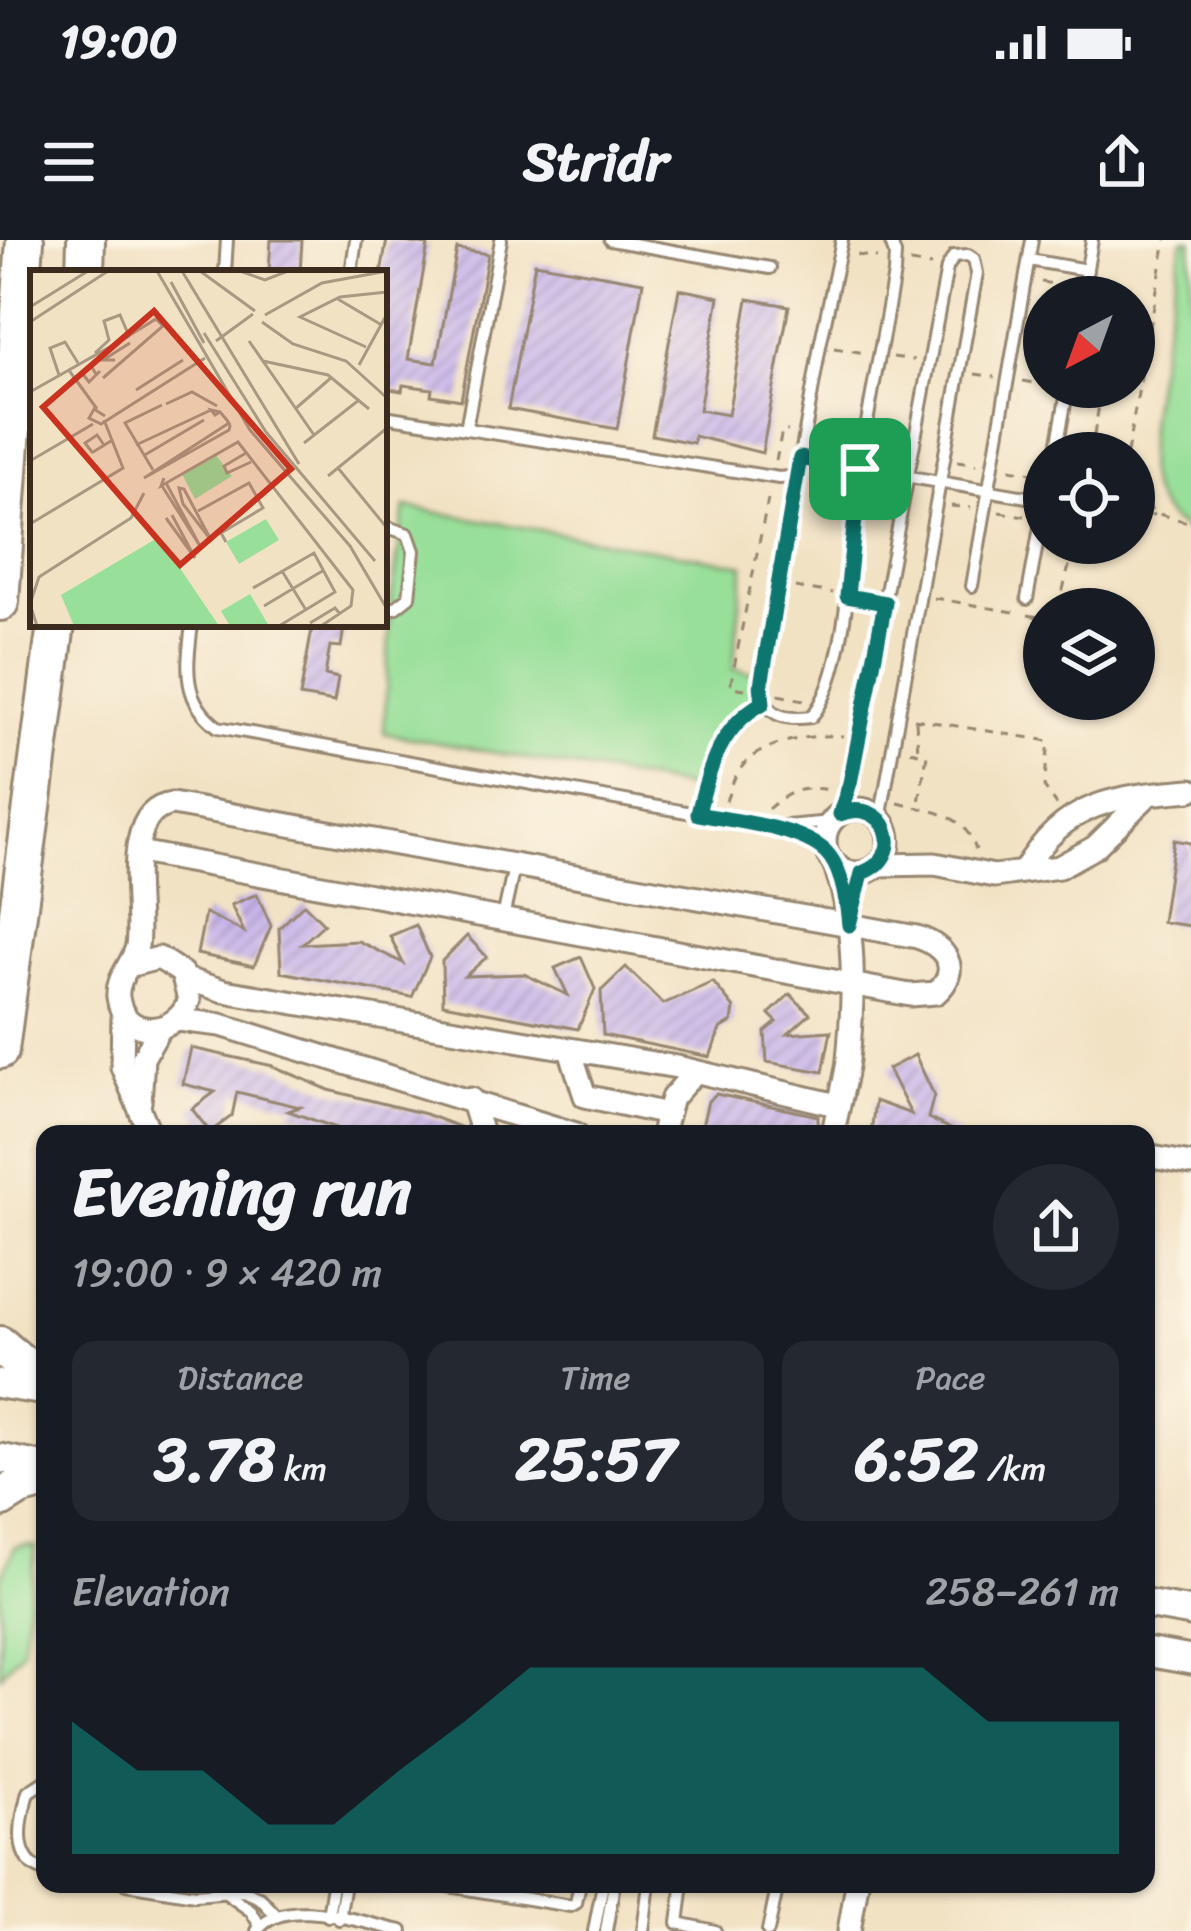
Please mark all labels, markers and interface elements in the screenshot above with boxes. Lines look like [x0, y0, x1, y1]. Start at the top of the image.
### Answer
text: 19:00 [60, 2, 177, 82]
text: Stridr [523, 114, 668, 210]
icon: menu [36, 129, 102, 195]
icon: share [1089, 129, 1155, 195]
inset map [30, 270, 387, 627]
north arrow [1023, 276, 1155, 408]
map controls [1023, 276, 1155, 720]
pin [809, 418, 911, 520]
button: locate [1023, 432, 1155, 564]
icon: arrive [827, 436, 893, 502]
button: layers [1023, 588, 1155, 720]
text: Evening run [72, 1134, 412, 1251]
button: share [993, 1164, 1119, 1290]
text: 19:00 · 9 × 420 m [72, 1238, 382, 1307]
text: Distance [178, 1349, 303, 1407]
text: Time [561, 1349, 630, 1407]
text: Pace [915, 1349, 986, 1407]
text: 3.78 [154, 1407, 276, 1513]
text: 25:57 [515, 1407, 676, 1513]
text: 6:52 [855, 1407, 978, 1513]
text: km [276, 1440, 327, 1498]
text: /km [978, 1440, 1046, 1498]
text: Elevation [72, 1557, 230, 1626]
text: 258–261 m [926, 1557, 1119, 1626]

